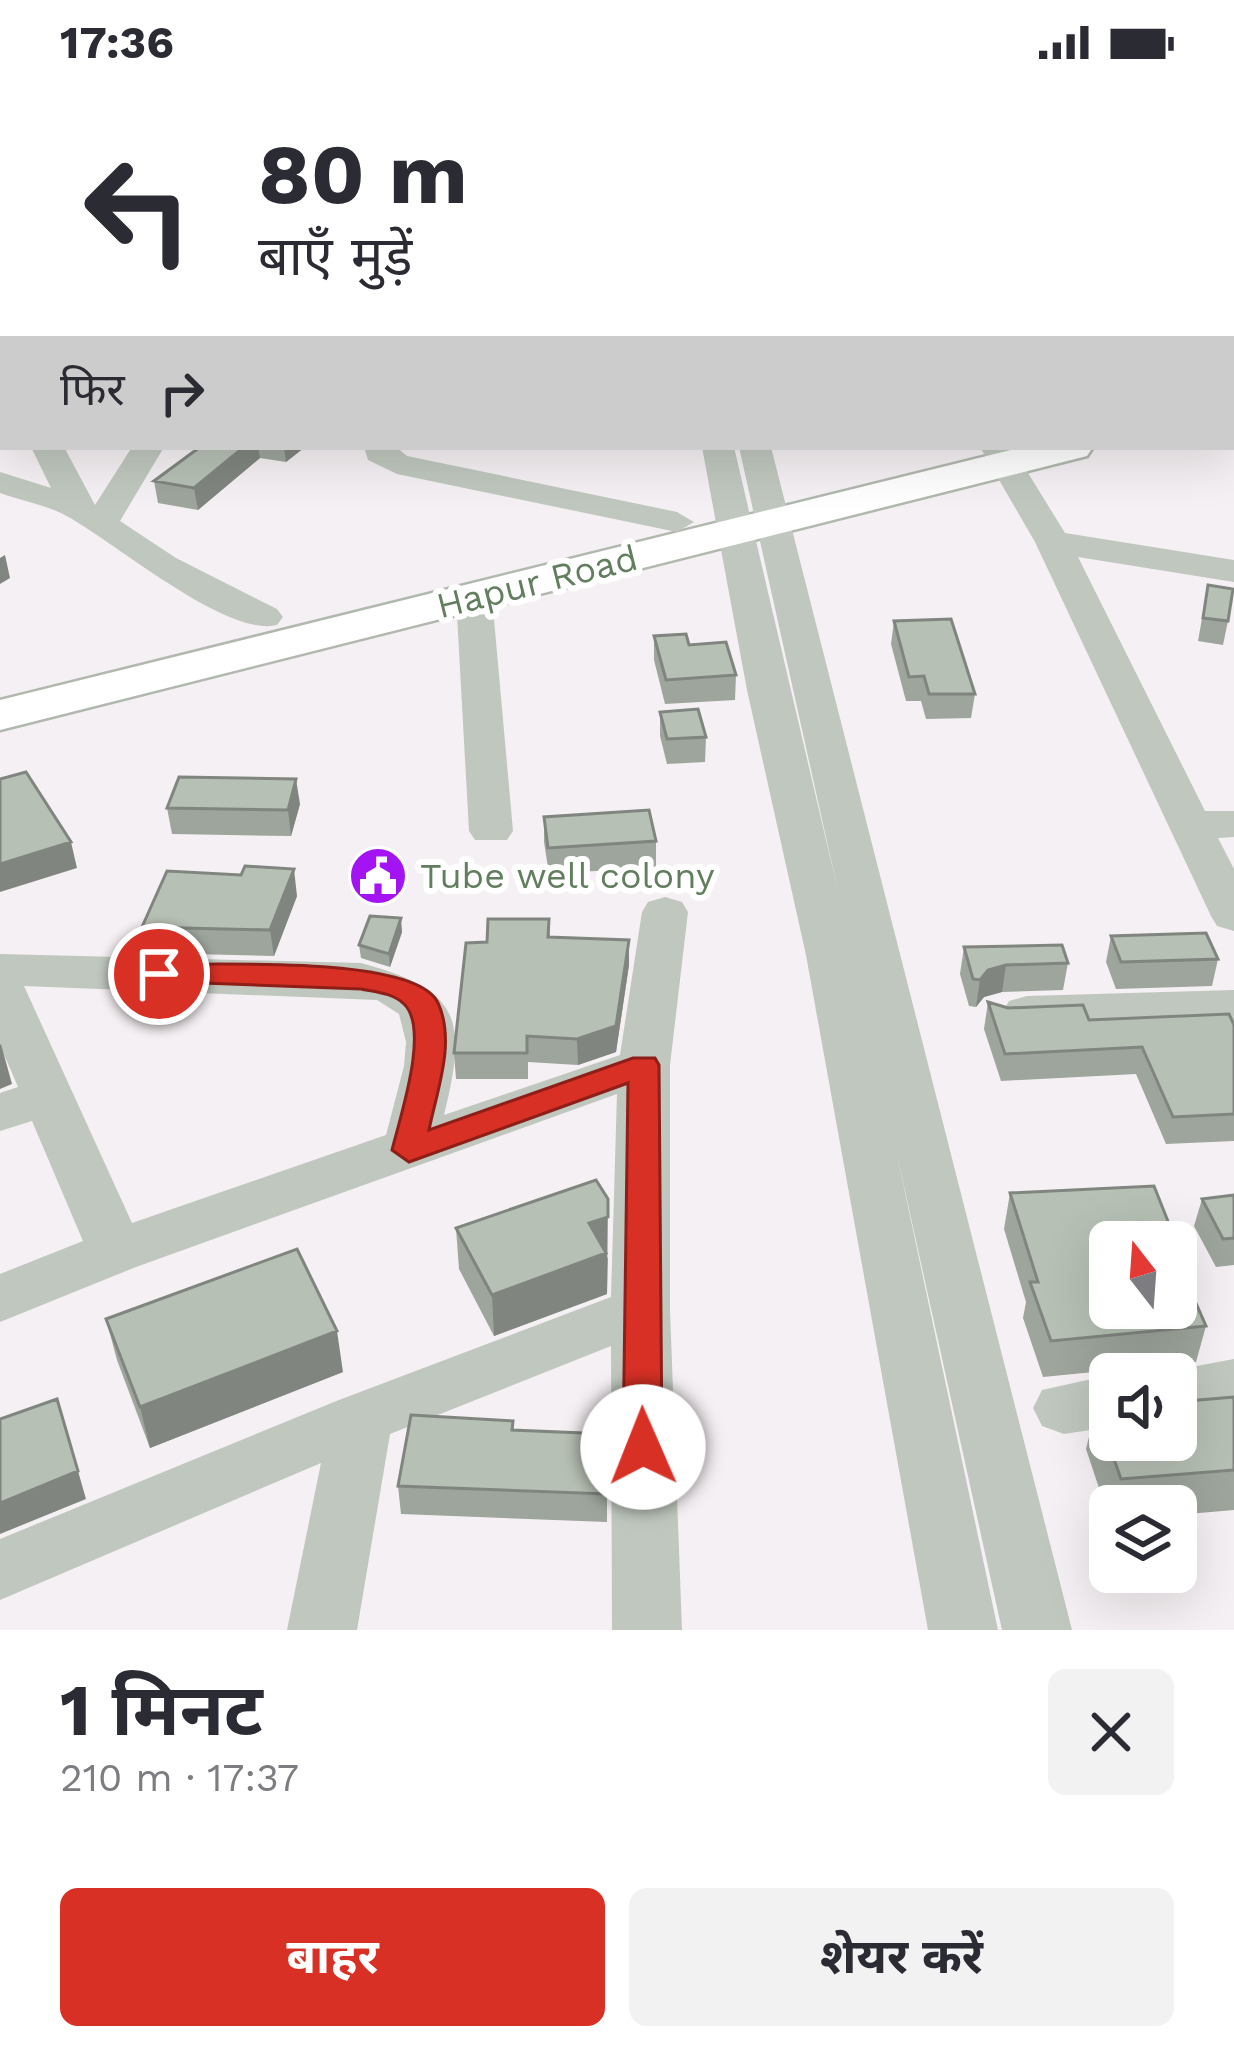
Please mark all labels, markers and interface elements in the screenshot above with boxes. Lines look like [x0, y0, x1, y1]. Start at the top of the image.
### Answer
text: 17:36 [60, 16, 174, 69]
text: 80 m [258, 125, 468, 223]
icon: left [60, 132, 216, 288]
text: बाएँ मुड़ें [258, 225, 412, 288]
icon: right [149, 360, 215, 426]
text: फिर [60, 363, 125, 416]
street label: Hapur Road [432, 537, 642, 627]
public building icon: Tube well colony [347, 845, 409, 907]
place label: Tube well colony [420, 855, 715, 897]
pin [108, 923, 210, 1025]
icon: arrive [126, 941, 192, 1007]
north arrow [1089, 1221, 1197, 1329]
map controls [1089, 1221, 1197, 1593]
button: sound [1089, 1353, 1197, 1461]
position arrow [580, 1384, 706, 1510]
button: layers [1089, 1485, 1197, 1593]
text: 1 मिनट [60, 1668, 263, 1752]
button: close [1048, 1669, 1174, 1795]
text: 210 m · 17:37 [60, 1755, 299, 1800]
button: बाहर [60, 1888, 605, 2026]
button: शेयर करें [629, 1888, 1174, 2026]

